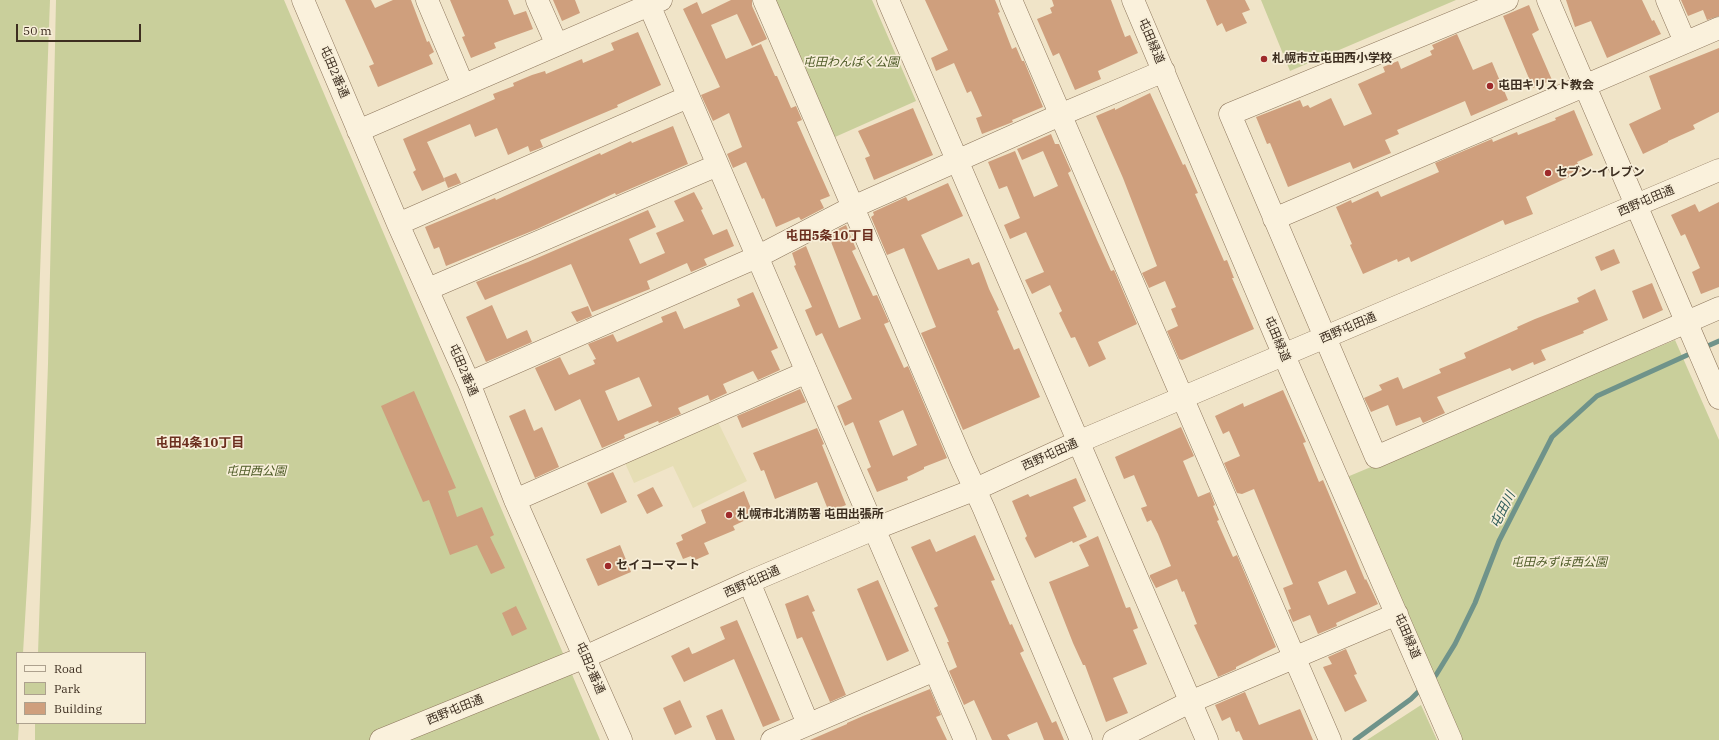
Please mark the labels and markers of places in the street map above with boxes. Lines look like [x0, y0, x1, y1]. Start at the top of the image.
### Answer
place label: 札幌市立屯田西小学校 [1272, 52, 1392, 66]
marker: 札幌市立屯田西小学校 [1259, 54, 1269, 64]
place label: 屯田キリスト教会 [1498, 79, 1594, 93]
marker: 屯田キリスト教会 [1485, 81, 1495, 91]
place label: セブン-イレブン [1556, 166, 1645, 180]
marker: セブン-イレブン [1543, 168, 1553, 178]
place label: 札幌市北消防署 屯田出張所 [737, 508, 884, 522]
marker: 札幌市北消防署 屯田出張所 [724, 510, 734, 520]
place label: セイコーマート [616, 559, 700, 573]
marker: セイコーマート [603, 561, 613, 571]

